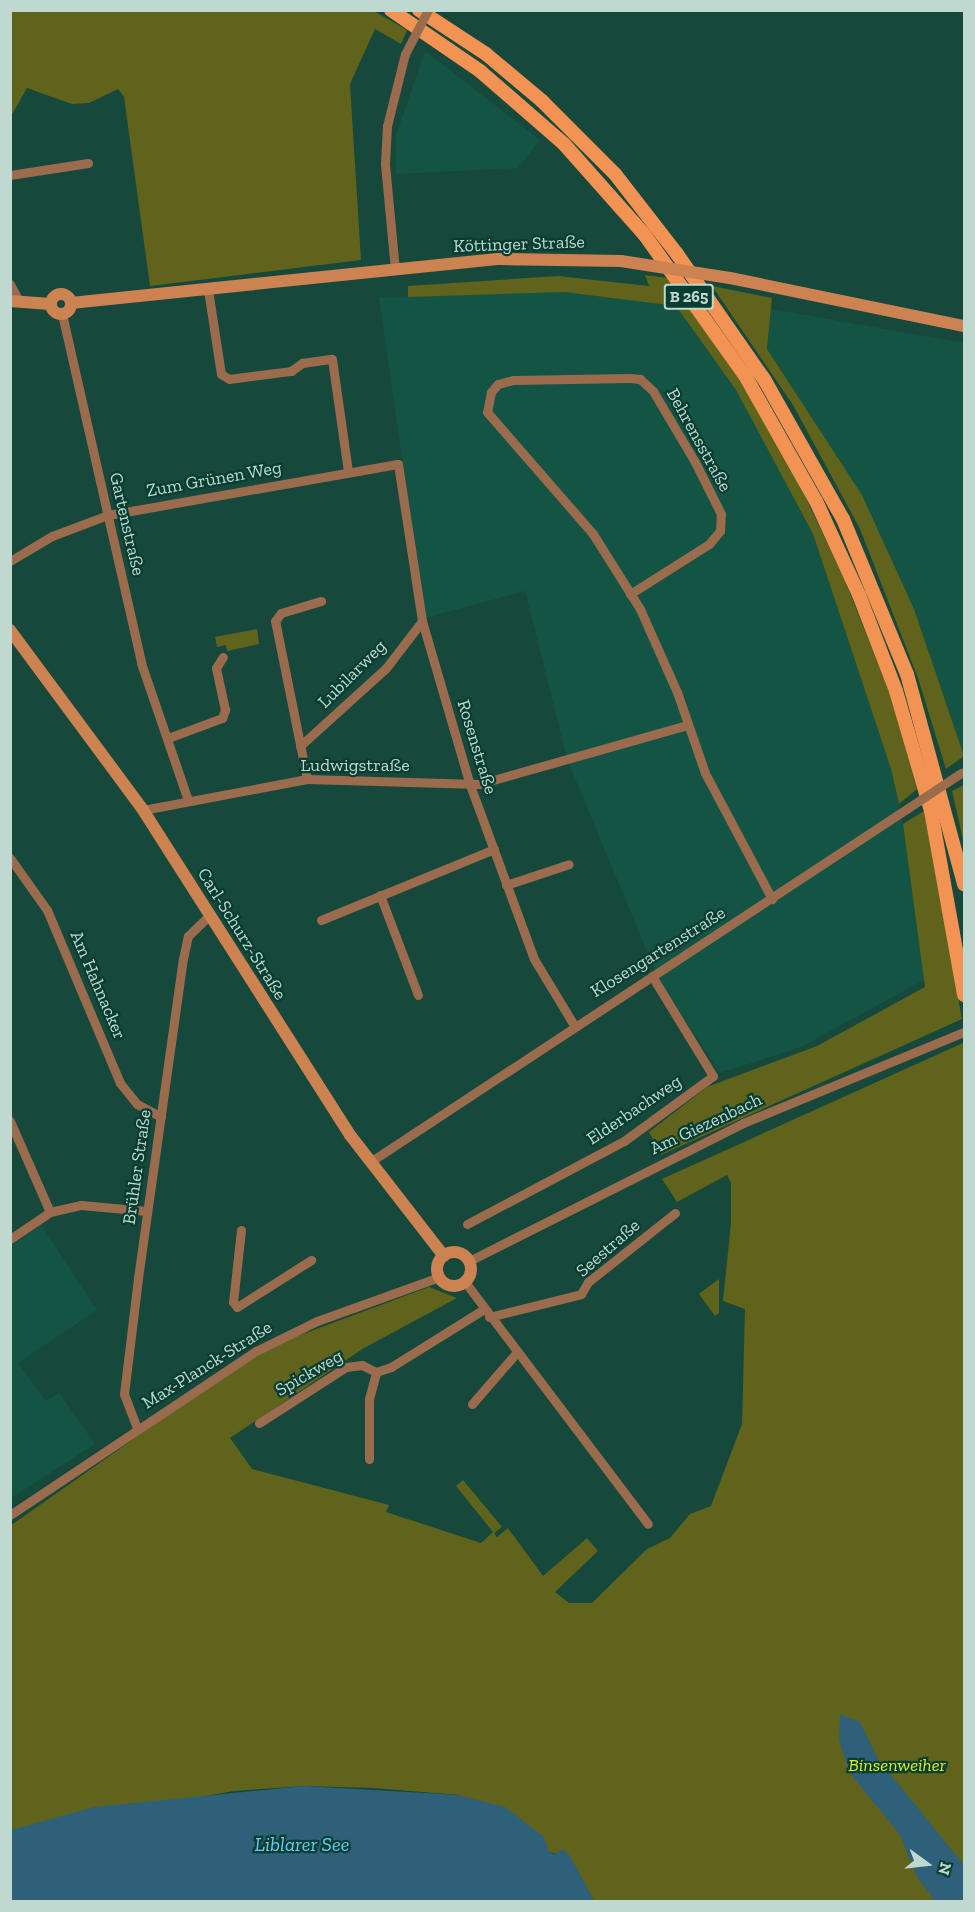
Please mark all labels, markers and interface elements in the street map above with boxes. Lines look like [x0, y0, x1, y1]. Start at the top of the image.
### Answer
street label: Köttinger Straße [453, 231, 585, 257]
road number: B 265 [664, 284, 714, 310]
street label: Behrensstraße [662, 385, 736, 495]
street label: Zum Grünen Weg [144, 456, 284, 502]
street label: Gartenstraße [105, 470, 149, 578]
street label: Lubilarweg [313, 635, 391, 713]
street label: Rosenstraße [452, 697, 502, 797]
street label: Ludwigstraße [300, 754, 410, 776]
street label: Carl-Schurz-Straße [193, 864, 291, 1004]
street label: Klosengartenstraße [587, 902, 729, 1002]
street label: Am Hahnacker [65, 927, 131, 1043]
street label: Elderbachweg [583, 1070, 685, 1150]
street label: Am Giezenbach [647, 1089, 765, 1159]
street label: Brühler Straße [118, 1108, 156, 1226]
street label: Seestraße [572, 1214, 644, 1282]
street label: Max-Planck-Straße [138, 1316, 276, 1414]
street label: Spickweg [272, 1345, 346, 1401]
park label: Binsenweiher [848, 1754, 946, 1776]
water label: Liblarer See [254, 1832, 350, 1856]
north arrow [897, 1834, 957, 1894]
text: N [934, 1860, 956, 1877]

